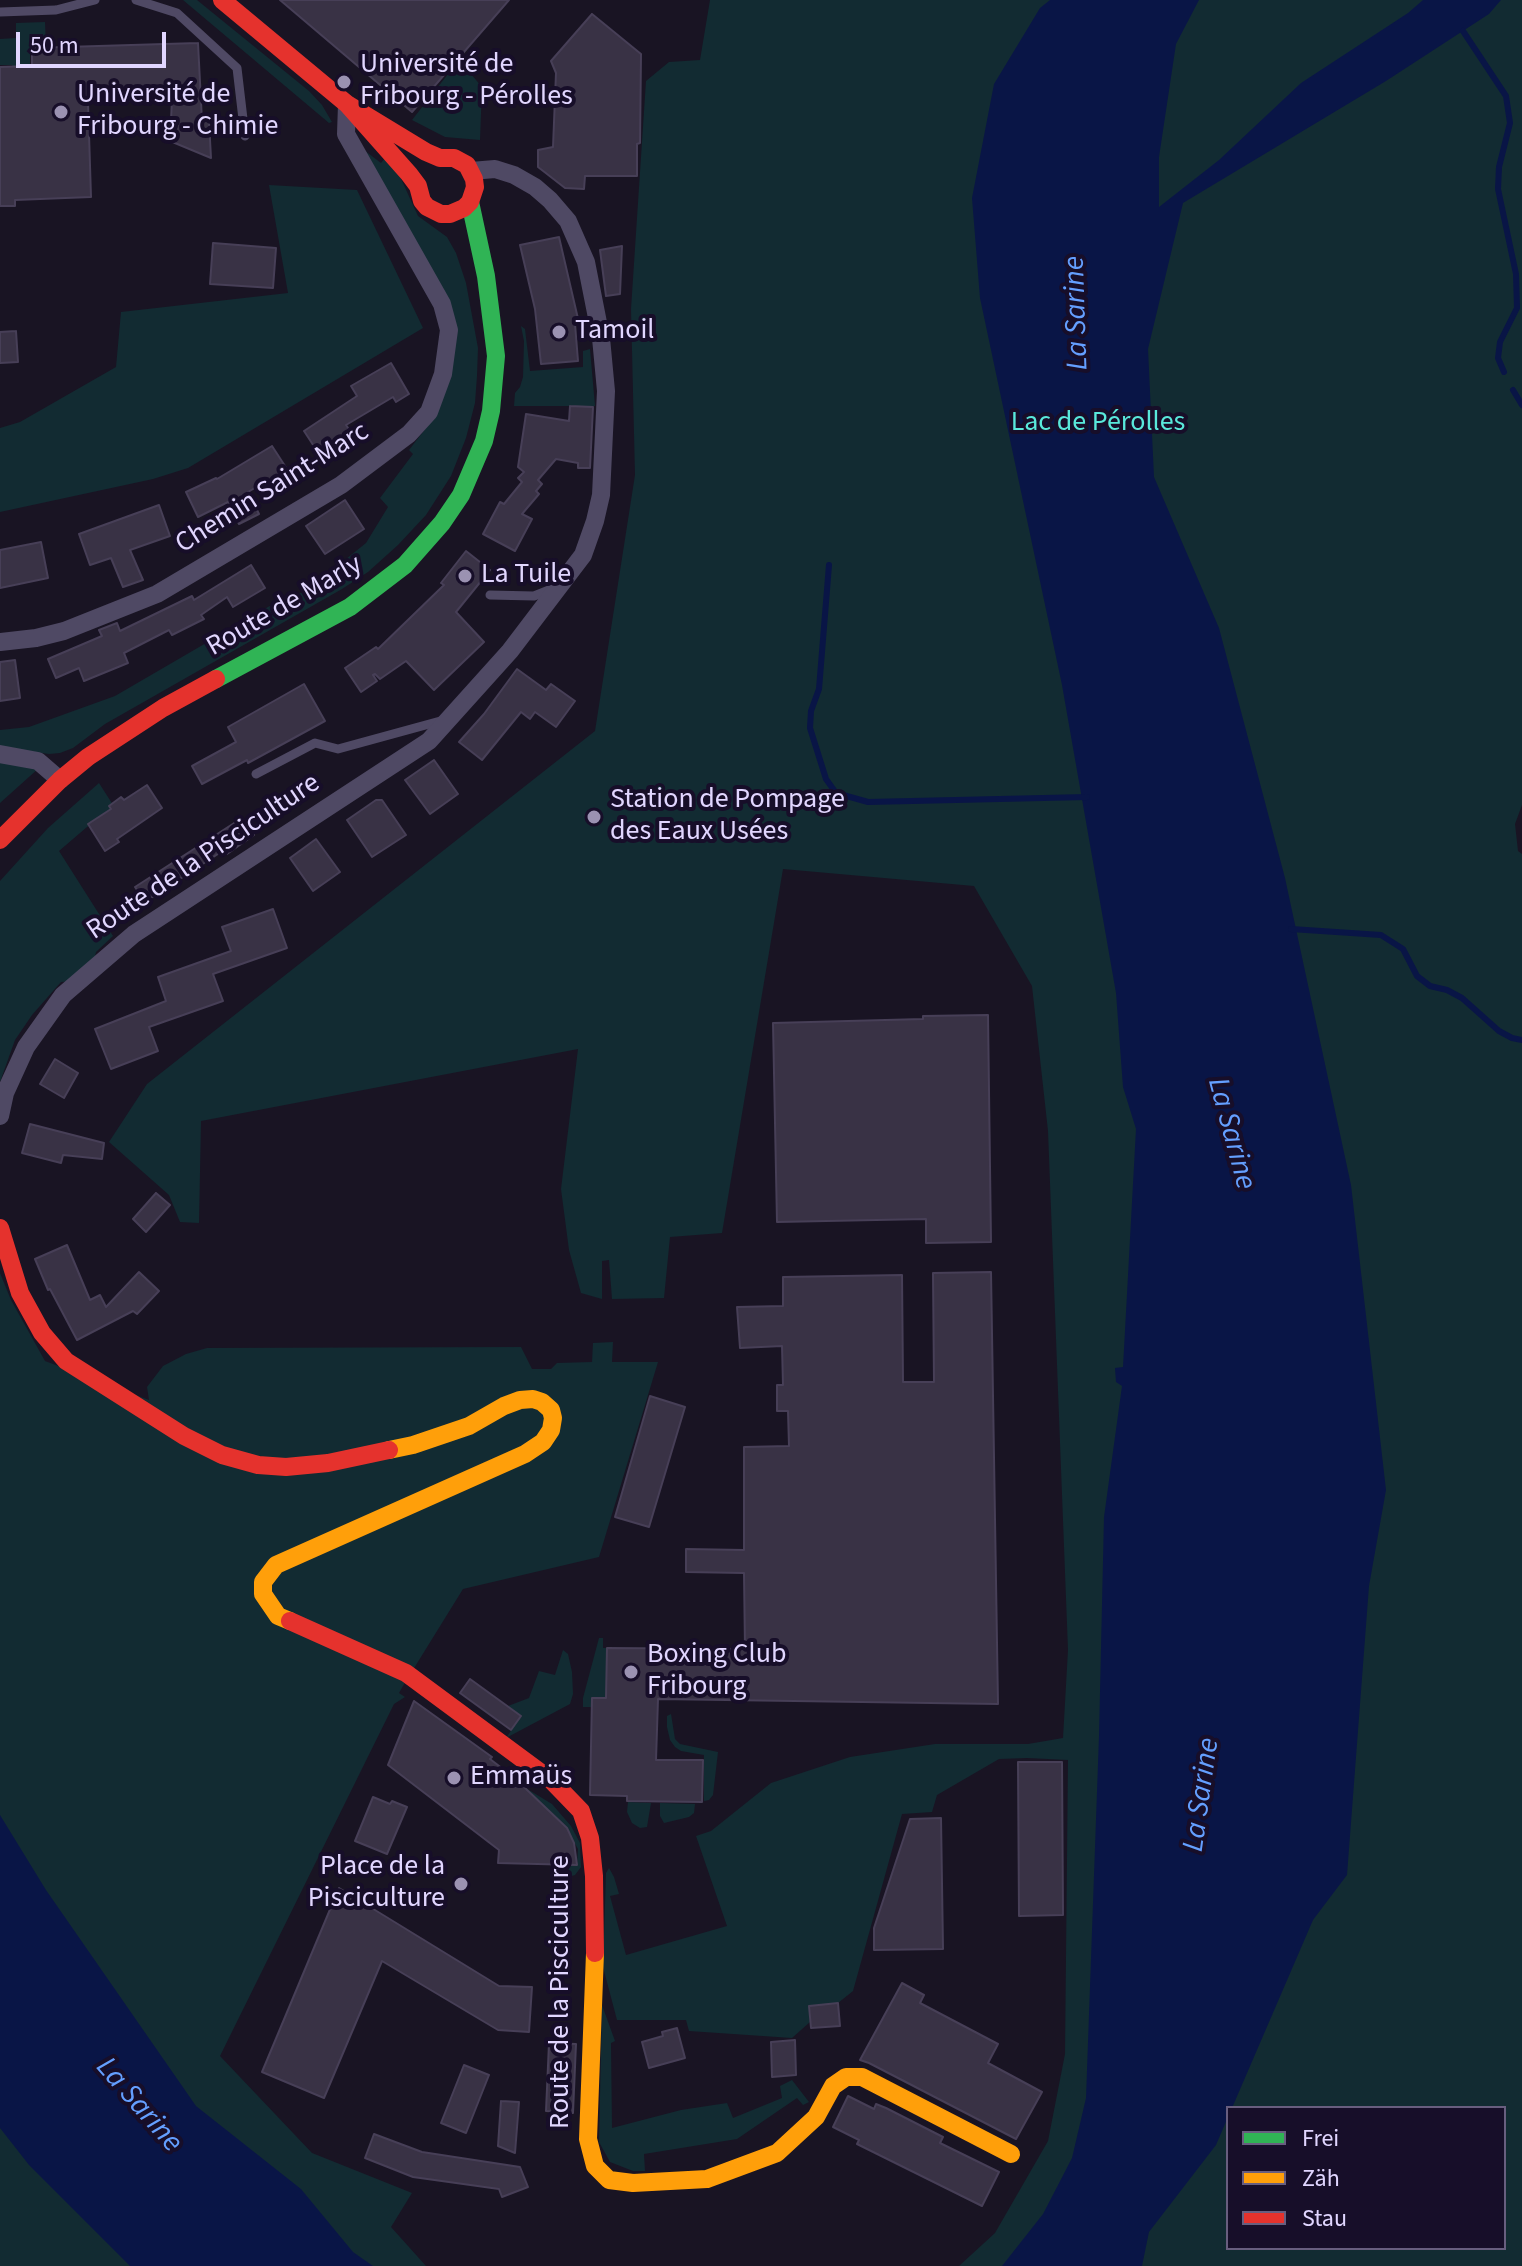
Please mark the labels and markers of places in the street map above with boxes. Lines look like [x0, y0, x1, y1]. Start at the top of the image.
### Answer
place label: Université de Fribourg - Pérolles [360, 49, 573, 115]
marker: Université de Fribourg - Pérolles [335, 73, 353, 91]
place label: Université de Fribourg - Chimie [77, 79, 278, 145]
marker: Université de Fribourg - Chimie [52, 103, 70, 121]
place label: Tamoil [575, 315, 655, 349]
marker: Tamoil [550, 323, 568, 341]
place label: La Tuile [481, 559, 571, 593]
marker: La Tuile [456, 567, 474, 585]
place label: Station de Pompage des Eaux Usées [610, 784, 845, 850]
marker: Station de Pompage des Eaux Usées [585, 808, 603, 826]
place label: Boxing Club Fribourg [647, 1639, 786, 1705]
marker: Boxing Club Fribourg [622, 1663, 640, 1681]
place label: Emmaüs [470, 1761, 572, 1795]
marker: Emmaüs [445, 1769, 463, 1787]
place label: Place de la Pisciculture [308, 1851, 445, 1917]
marker: Place de la Pisciculture [452, 1875, 470, 1893]

